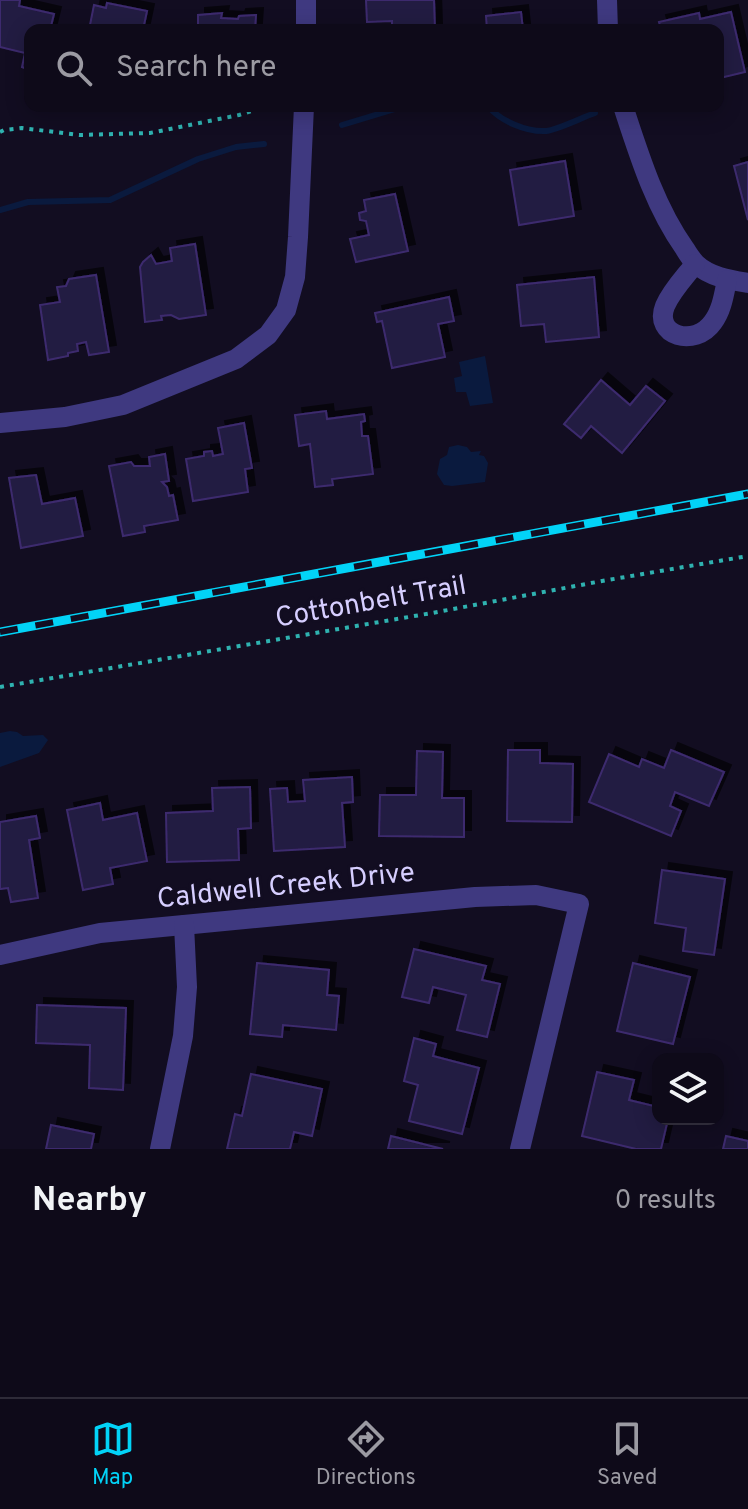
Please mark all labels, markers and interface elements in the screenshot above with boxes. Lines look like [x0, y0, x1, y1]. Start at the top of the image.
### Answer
search box [24, 24, 724, 112]
icon: search [52, 46, 96, 90]
text: Search here [116, 50, 276, 87]
street label: Cottonbelt Trail [273, 568, 469, 638]
street label: Caldwell Creek Drive [155, 856, 417, 918]
map controls [652, 1053, 724, 1125]
button: layers [652, 1053, 724, 1125]
text: Nearby [32, 1180, 147, 1223]
text: 0 results [615, 1185, 716, 1218]
tab: Map [91, 1417, 135, 1492]
tab: Directions [316, 1417, 416, 1492]
tab: Saved [597, 1417, 657, 1492]

